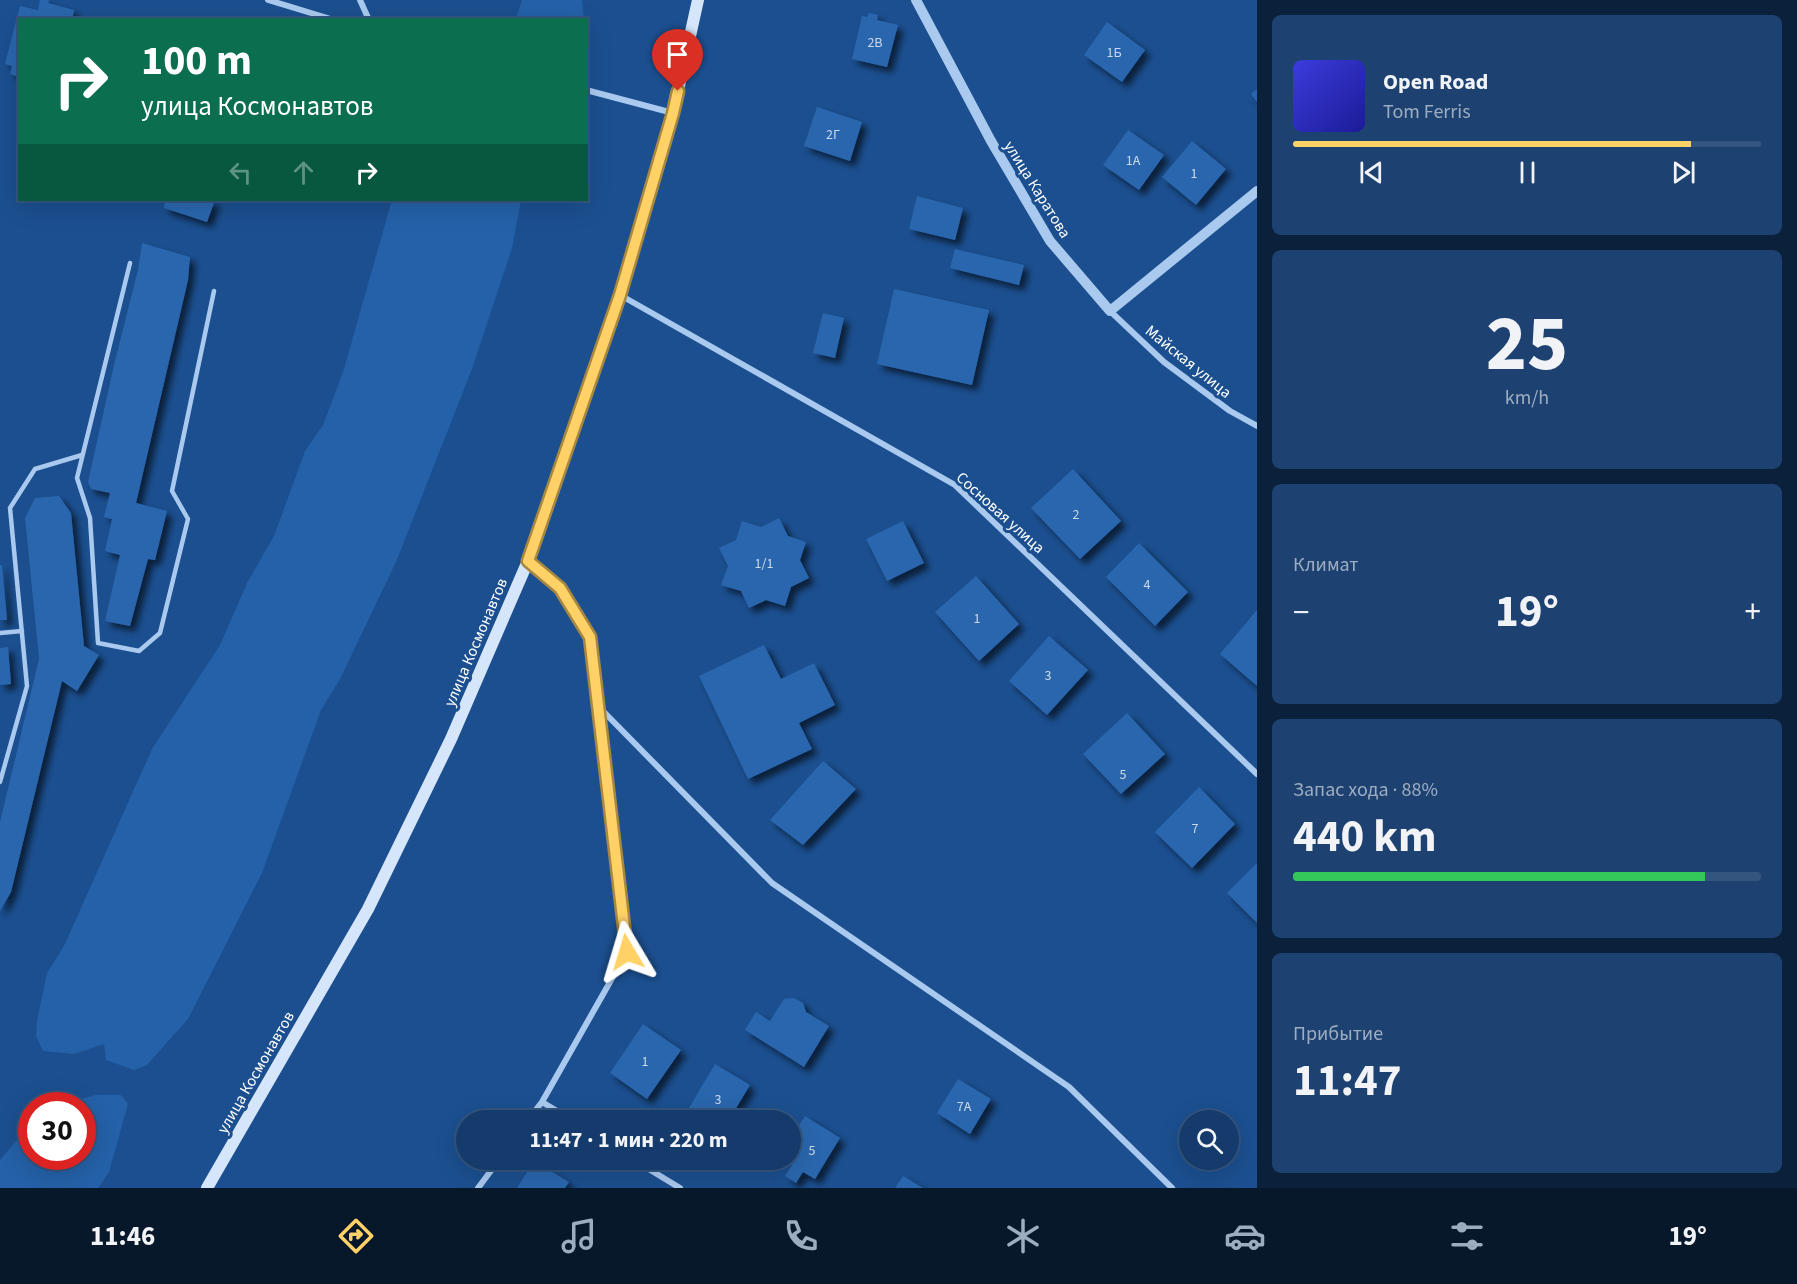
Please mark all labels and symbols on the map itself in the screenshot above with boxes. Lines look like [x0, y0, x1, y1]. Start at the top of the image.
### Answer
pin [652, 29, 703, 91]
house number: 2В [867, 33, 883, 53]
house number: 1Б [1106, 43, 1122, 63]
house number: 2Г [826, 125, 840, 145]
street label: улица Каратова [998, 137, 1076, 242]
house number: 1А [1126, 151, 1141, 171]
house number: 1 [1191, 164, 1198, 184]
street label: Майская улица [1141, 320, 1236, 403]
street label: Сосновая улица [951, 467, 1049, 559]
house number: 2 [1073, 505, 1080, 525]
house number: 1/1 [755, 554, 773, 574]
street label: улица Космонавтов [439, 575, 513, 710]
house number: 4 [1144, 575, 1151, 595]
house number: 1 [974, 609, 981, 629]
house number: 3 [1045, 666, 1052, 686]
house number: 5 [1120, 765, 1127, 785]
house number: 7 [1192, 819, 1199, 839]
position arrow [595, 920, 659, 984]
street label: улица Космонавтов [212, 1007, 300, 1138]
house number: 1 [642, 1052, 649, 1072]
house number: 3 [715, 1090, 722, 1110]
speed limit sign: 30 [18, 1092, 96, 1170]
house number: 7А [957, 1097, 972, 1117]
house number: 5 [809, 1141, 816, 1161]

